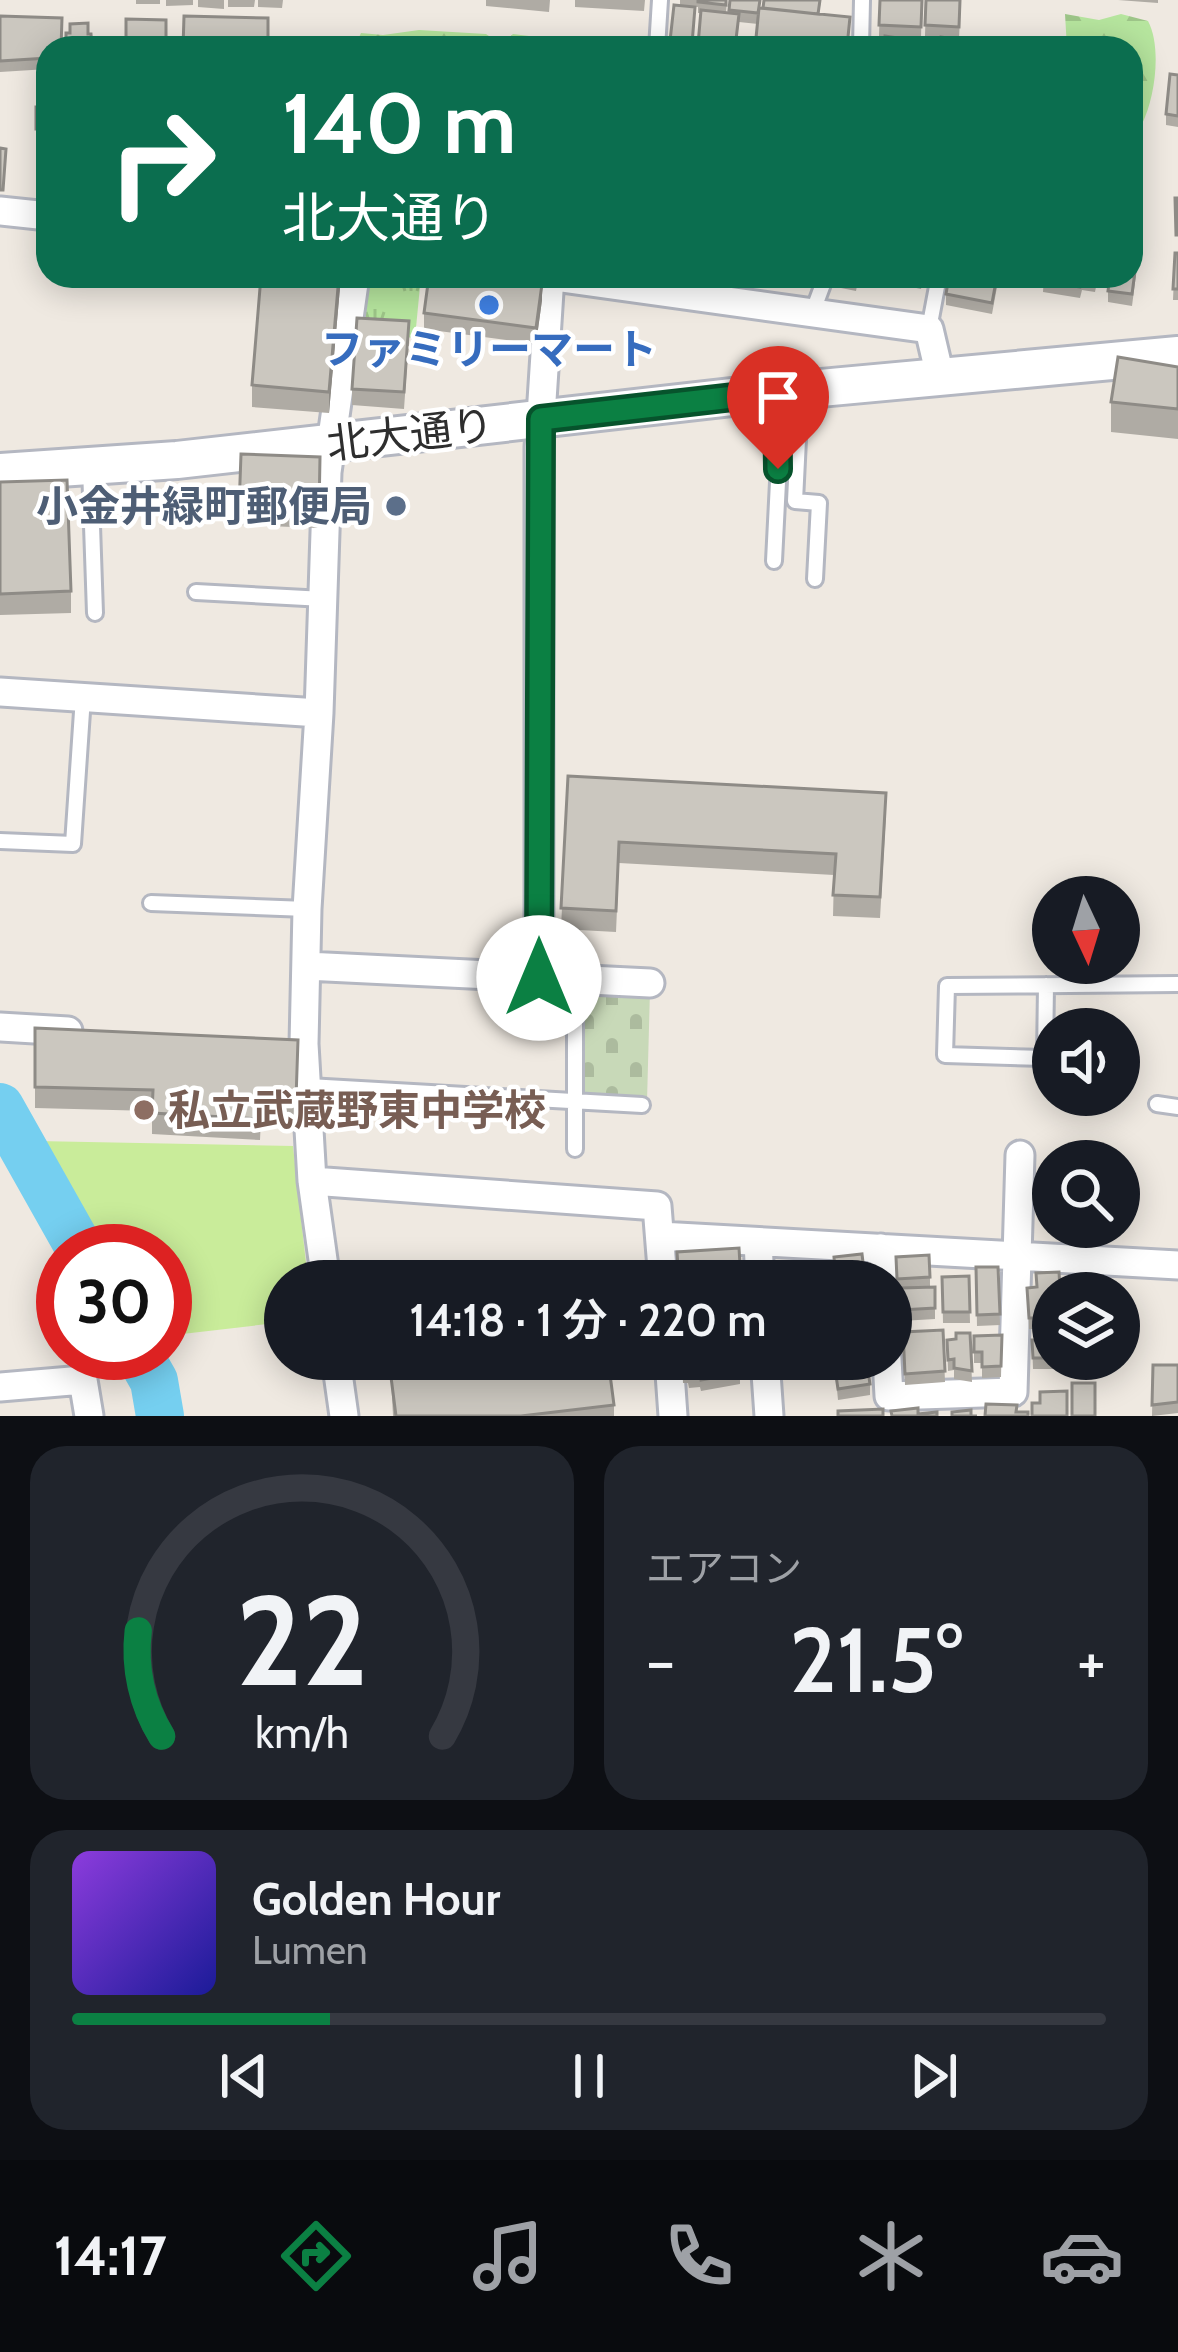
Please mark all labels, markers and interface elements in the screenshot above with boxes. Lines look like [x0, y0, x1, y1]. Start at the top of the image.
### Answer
text: 140 m [282, 72, 516, 174]
icon: right [84, 84, 240, 240]
text: 北大通り [282, 185, 498, 251]
marker: ファミリーマート [476, 292, 502, 318]
place label: ファミリーマート [321, 323, 657, 375]
pin [727, 346, 829, 469]
icon: arrive [745, 364, 811, 430]
street label: 北大通り [323, 398, 497, 470]
place label: 小金井緑町郵便局 [36, 480, 372, 532]
marker: 小金井緑町郵便局 [383, 493, 409, 519]
north arrow [1032, 876, 1140, 984]
map controls [1032, 876, 1140, 1380]
position arrow [476, 915, 602, 1041]
button: sound [1032, 1008, 1140, 1116]
place label: 私立武蔵野東中学校 [168, 1084, 546, 1136]
marker: 私立武蔵野東中学校 [131, 1097, 157, 1123]
button: search [1032, 1140, 1140, 1248]
speed limit sign: 30 [36, 1224, 192, 1380]
button: layers [1032, 1272, 1140, 1380]
text: 14:18 · 1 分 · 220 m [409, 1293, 767, 1347]
text: エアコン [646, 1544, 802, 1592]
text: 22 [236, 1565, 368, 1716]
text: 21.5° [789, 1605, 963, 1715]
text: − [646, 1620, 675, 1701]
text: + [1077, 1620, 1106, 1701]
text: km/h [255, 1707, 349, 1759]
text: Golden Hour [252, 1872, 500, 1926]
text: Lumen [252, 1926, 368, 1974]
icon: previous [211, 2043, 277, 2109]
icon: pause [556, 2043, 622, 2109]
icon: next [901, 2043, 967, 2109]
icon: directions [274, 2214, 358, 2298]
icon: music [466, 2214, 550, 2298]
icon: phone [657, 2214, 741, 2298]
icon: climate [849, 2214, 933, 2298]
icon: car [1040, 2214, 1124, 2298]
text: 14:17 [54, 2223, 167, 2289]

